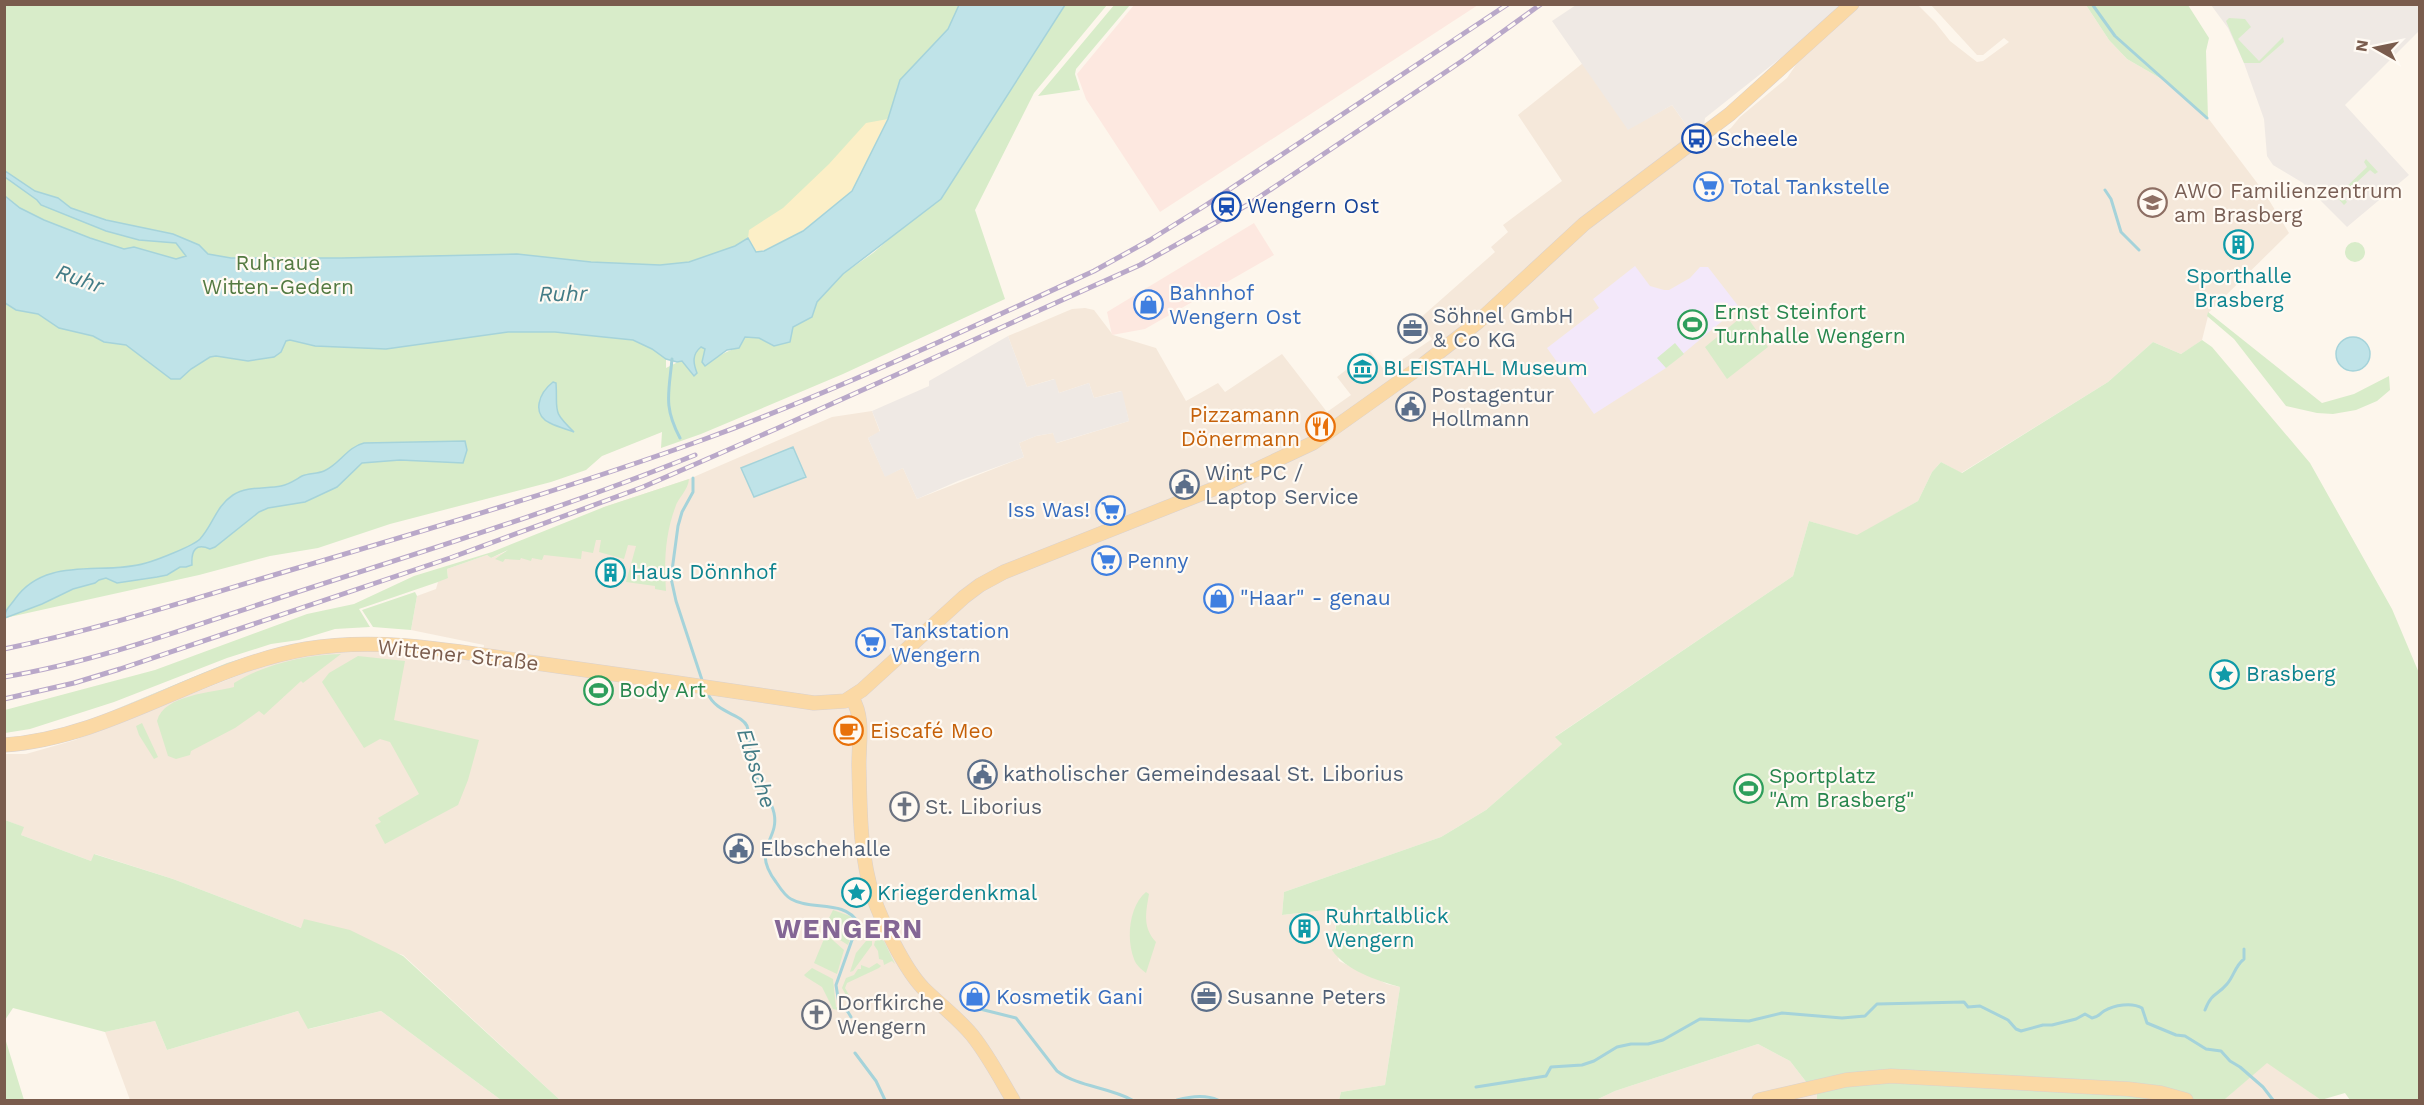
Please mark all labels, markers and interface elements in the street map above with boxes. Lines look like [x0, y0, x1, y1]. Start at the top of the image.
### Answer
north arrow [2346, 18, 2406, 78]
text: N [2351, 38, 2372, 53]
bus stop icon: Scheele [1680, 123, 1712, 155]
place label: Scheele [1717, 126, 1798, 151]
supermarket icon: Total Tankstelle [1693, 171, 1725, 203]
place label: Total Tankstelle [1730, 174, 1890, 199]
place label: AWO Familienzentrum am Brasberg [2174, 178, 2403, 227]
school or university icon: AWO Familienzentrum am Brasberg [2137, 187, 2169, 219]
station icon: Wengern Ost [1210, 190, 1242, 222]
place label: Wengern Ost [1247, 193, 1379, 218]
building icon: Sporthalle Brasberg [2223, 229, 2255, 261]
park label: Ruhraue Witten-Gedern [202, 250, 354, 299]
water label: Ruhr [53, 259, 108, 299]
place label: Sporthalle Brasberg [2186, 263, 2292, 312]
place label: Bahnhof Wengern Ost [1169, 280, 1301, 329]
water label: Ruhr [538, 281, 589, 306]
shop icon: Bahnhof Wengern Ost [1132, 289, 1164, 321]
place label: Ernst Steinfort Turnhalle Wengern [1714, 299, 1906, 348]
place label: Söhnel GmbH & Co KG [1433, 303, 1574, 352]
sports icon: Ernst Steinfort Turnhalle Wengern [1677, 308, 1709, 340]
office icon: Söhnel GmbH & Co KG [1396, 312, 1428, 344]
museum icon: BLEISTAHL Museum [1346, 352, 1378, 384]
place label: BLEISTAHL Museum [1383, 355, 1588, 380]
place label: Postagentur Hollmann [1431, 382, 1555, 431]
public building icon: Postagentur Hollmann [1394, 391, 1426, 423]
place label: Pizzamann Dönermann [1181, 402, 1300, 451]
restaurant icon: Pizzamann Dönermann [1305, 411, 1337, 443]
place label: Wint PC / Laptop Service [1205, 460, 1359, 509]
public building icon: Wint PC / Laptop Service [1168, 469, 1200, 501]
supermarket icon: Iss Was! [1095, 494, 1127, 526]
place label: Iss Was! [1007, 497, 1090, 522]
supermarket icon: Penny [1090, 545, 1122, 577]
place label: Penny [1127, 548, 1188, 573]
building icon: Haus Dönnhof [594, 556, 626, 588]
place label: Haus Dönnhof [631, 559, 777, 584]
shop icon: "Haar" - genau [1203, 582, 1235, 614]
place label: "Haar" - genau [1240, 585, 1391, 610]
place label: Tankstation Wengern [891, 618, 1009, 667]
supermarket icon: Tankstation Wengern [854, 627, 886, 659]
street label: Wittener Straße [376, 634, 540, 675]
place icon: Brasberg [2209, 658, 2241, 690]
place label: Brasberg [2246, 661, 2336, 686]
sports icon: Body Art [582, 674, 614, 706]
place label: Body Art [619, 677, 706, 702]
cafe icon: Eiscafé Meo [833, 715, 865, 747]
place label: Eiscafé Meo [870, 718, 993, 743]
water label: Elbsche [732, 725, 781, 811]
public building icon: katholischer Gemeindesaal St. Liborius [966, 758, 998, 790]
place label: katholischer Gemeindesaal St. Liborius [1003, 761, 1404, 786]
place label: Sportplatz "Am Brasberg" [1769, 763, 1914, 812]
sports icon: Sportplatz "Am Brasberg" [1732, 772, 1764, 804]
church icon: St. Liborius [888, 791, 920, 823]
place label: St. Liborius [925, 794, 1042, 819]
public building icon: Elbschehalle [723, 833, 755, 865]
place label: Elbschehalle [760, 836, 891, 861]
place icon: Kriegerdenkmal [840, 877, 872, 909]
place label: Kriegerdenkmal [877, 880, 1038, 905]
place label: Ruhrtalblick Wengern [1325, 903, 1449, 952]
building icon: Ruhrtalblick Wengern [1288, 912, 1320, 944]
district label: WENGERN [774, 913, 924, 945]
shop icon: Kosmetik Gani [959, 981, 991, 1013]
office icon: Susanne Peters [1190, 981, 1222, 1013]
place label: Kosmetik Gani [996, 984, 1143, 1009]
place label: Susanne Peters [1227, 984, 1386, 1009]
place label: Dorfkirche Wengern [837, 990, 944, 1039]
church icon: Dorfkirche Wengern [800, 999, 832, 1031]

